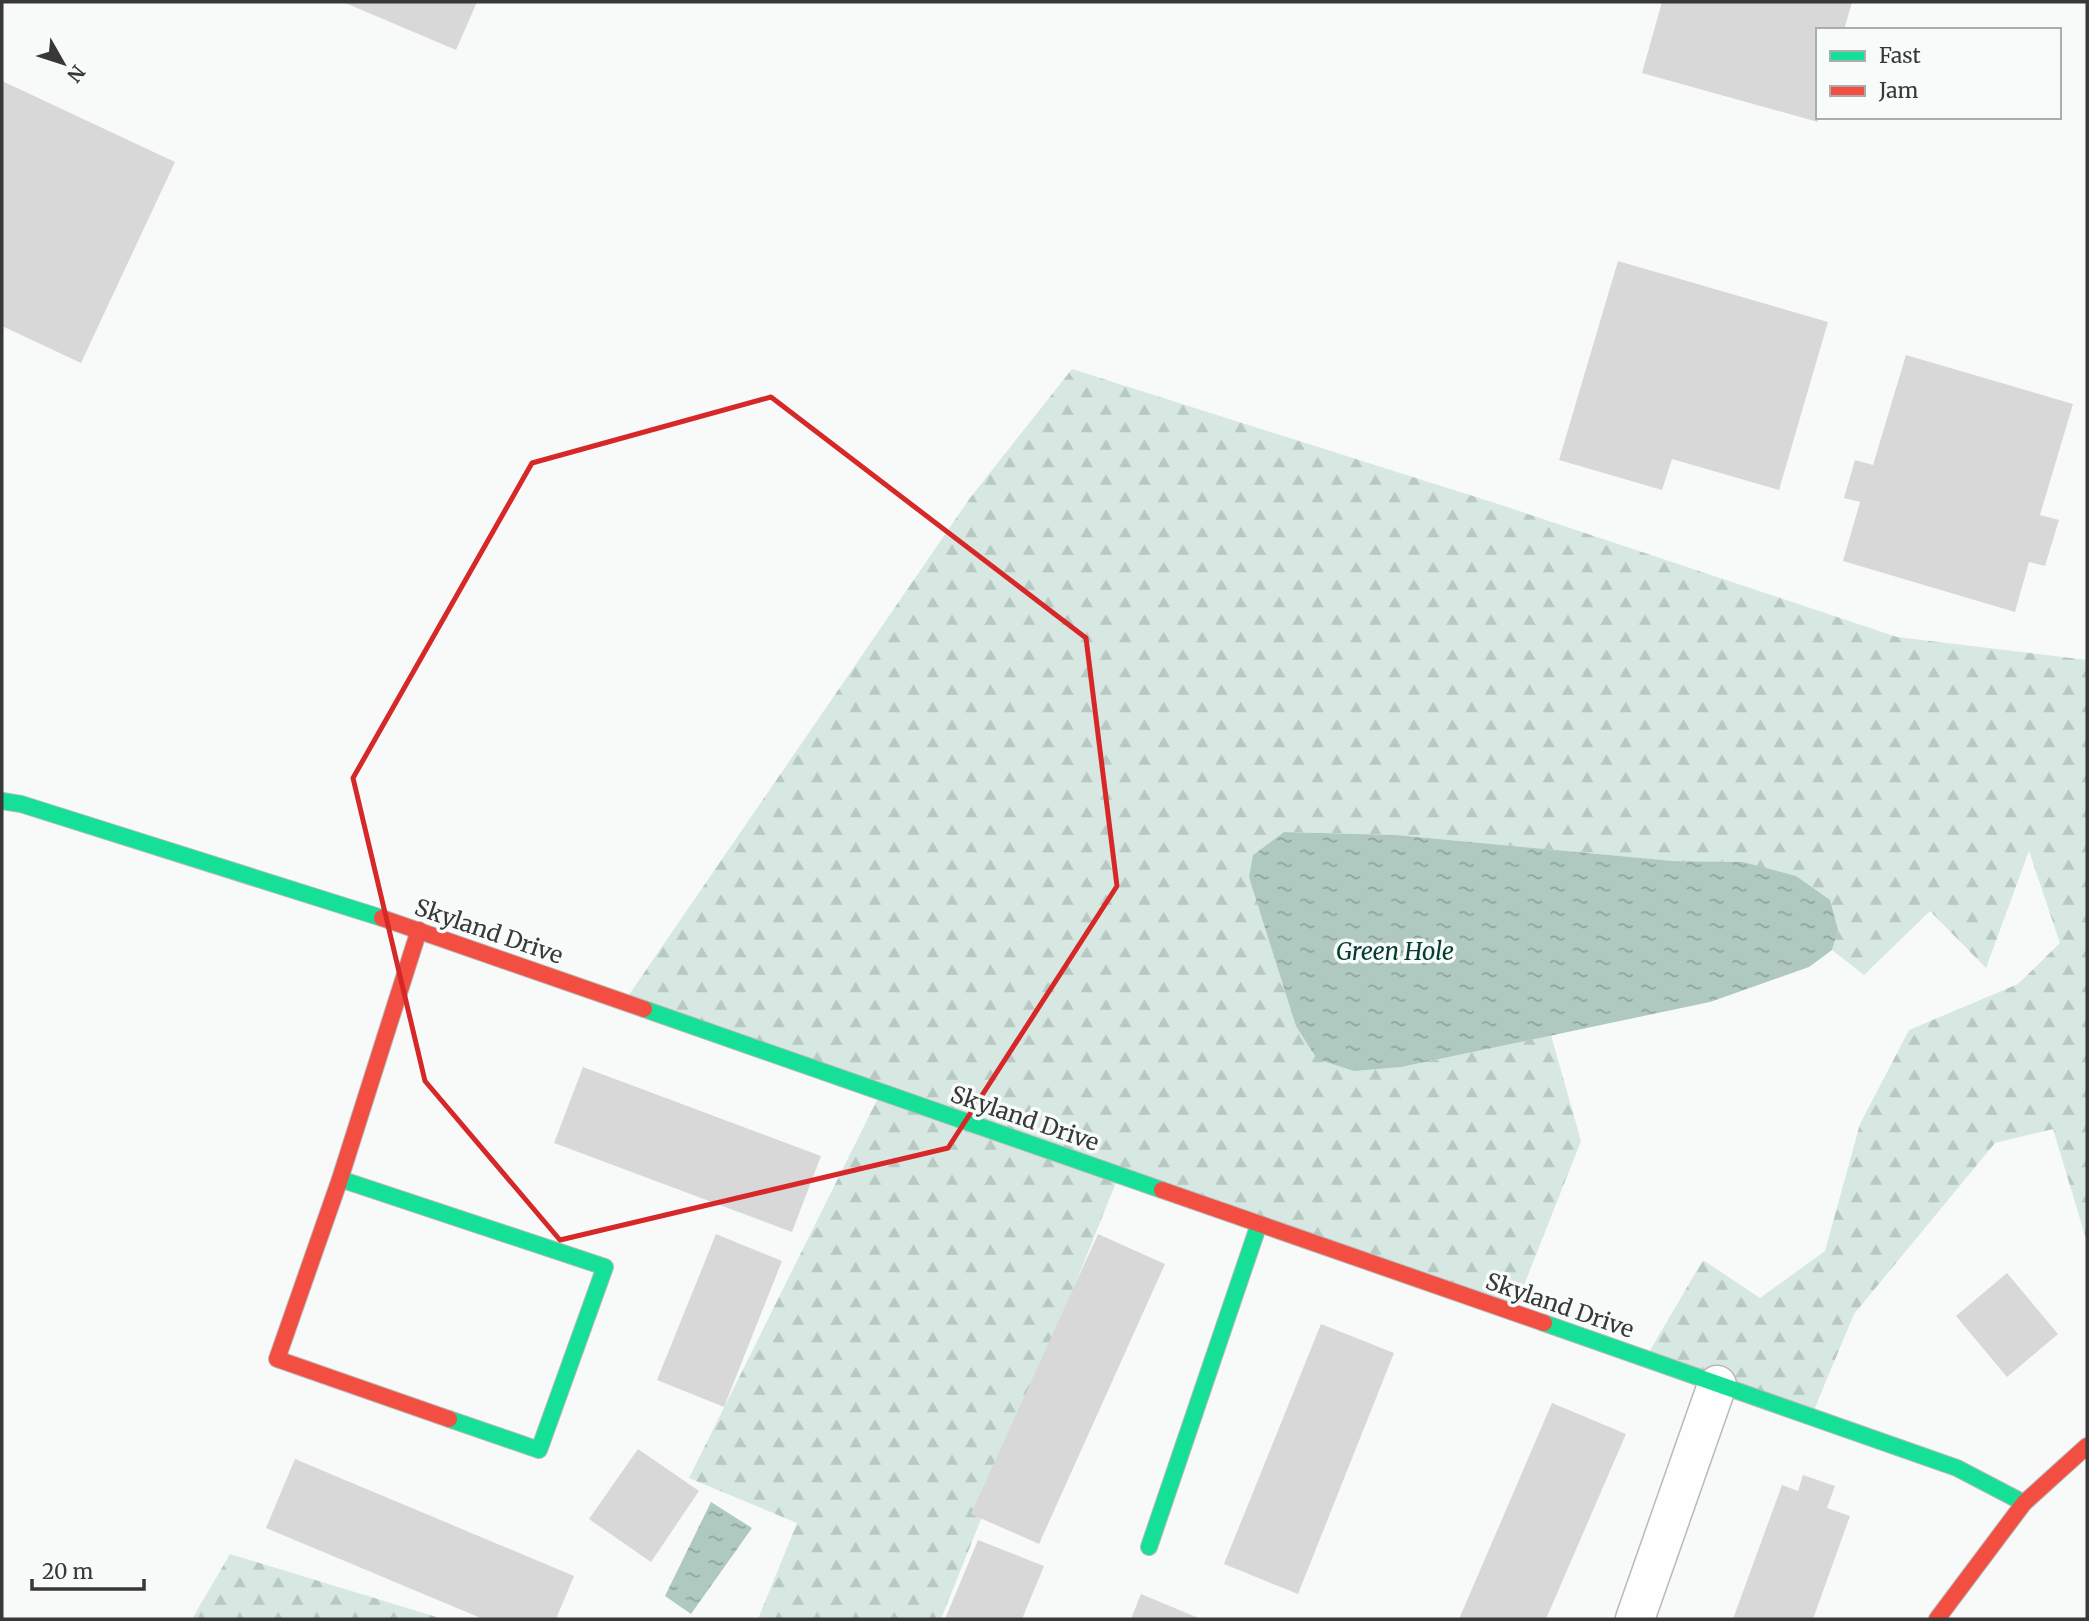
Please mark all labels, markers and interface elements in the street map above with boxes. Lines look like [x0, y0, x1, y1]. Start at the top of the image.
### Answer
north arrow [28, 28, 98, 98]
legend [1816, 28, 2061, 119]
text: Fast [1879, 42, 1921, 69]
text: N [62, 60, 90, 87]
text: Jam [1878, 77, 1918, 104]
street label: Skyland Drive [411, 892, 567, 970]
water label: Green Hole [1336, 936, 1454, 967]
street label: Skyland Drive [947, 1079, 1103, 1157]
street label: Skyland Drive [1482, 1266, 1638, 1344]
scale bar [32, 1548, 144, 1592]
text: 20 m [42, 1558, 94, 1585]

